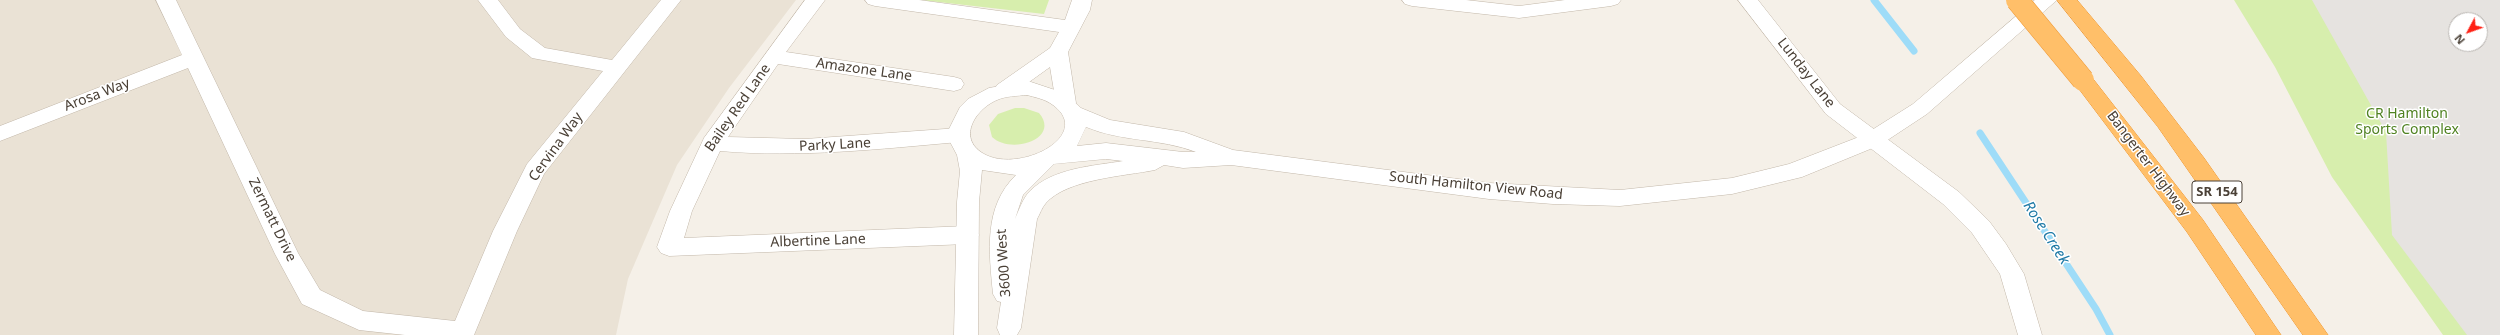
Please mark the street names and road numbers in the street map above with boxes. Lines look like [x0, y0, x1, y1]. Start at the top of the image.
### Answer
street label: Lunday Lane [1774, 35, 1838, 111]
street label: Amazone Lane [815, 55, 913, 85]
street label: Bailey Red Lane [702, 61, 774, 155]
street label: Arosa Way [62, 75, 132, 115]
street label: Bangerter Highway [2103, 108, 2193, 220]
street label: Cervina Way [525, 109, 587, 185]
street label: Parky Lane [799, 135, 871, 155]
street label: South Hamilton View Road [1388, 169, 1564, 203]
street label: Zermatt Drive [245, 175, 299, 265]
road number: SR 154 [2192, 181, 2242, 203]
street label: 3600 West [993, 228, 1015, 298]
street label: Albertine Lane [770, 231, 866, 251]

